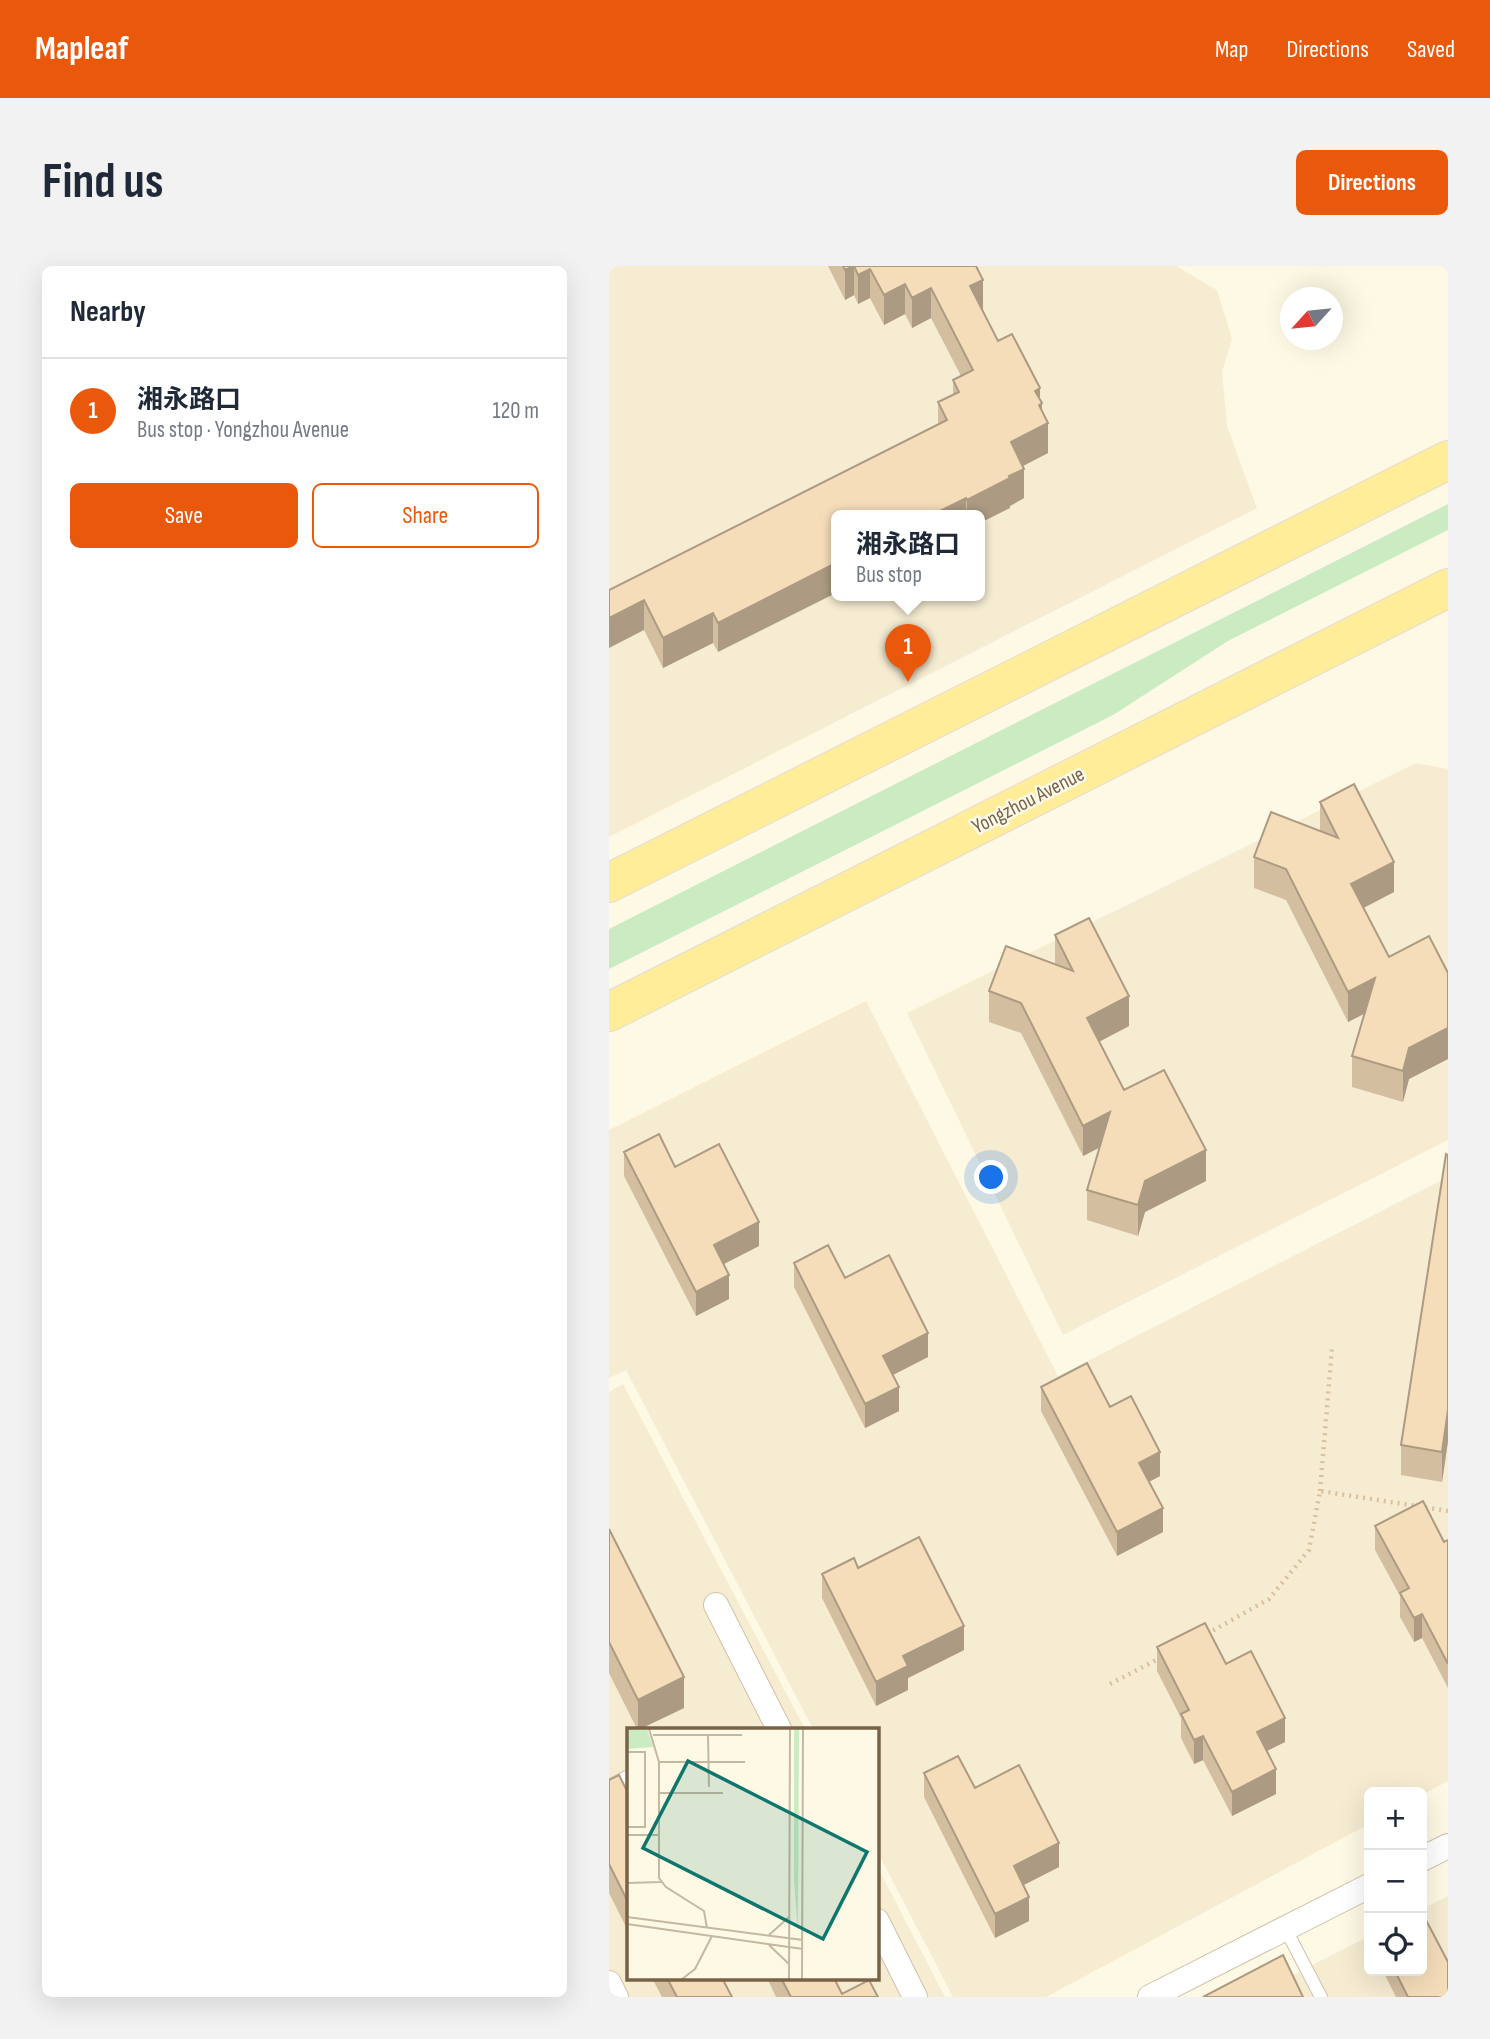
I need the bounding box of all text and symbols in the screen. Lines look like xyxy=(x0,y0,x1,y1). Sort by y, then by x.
text: Mapleaf xyxy=(35,29,128,69)
text: Map xyxy=(1215,35,1248,64)
text: Directions xyxy=(1286,35,1369,64)
text: Saved xyxy=(1407,35,1455,64)
button: Directions xyxy=(1296,150,1448,215)
text: Find us xyxy=(42,153,164,212)
north arrow xyxy=(1280,287,1343,350)
text: Nearby xyxy=(70,294,146,330)
text: 湘永路口 xyxy=(137,385,241,416)
text: 1 xyxy=(88,397,98,425)
text: 120 m xyxy=(493,397,539,425)
text: Bus stop · Yongzhou Avenue xyxy=(137,416,349,444)
button: Save xyxy=(70,483,298,548)
button: Share xyxy=(312,483,539,548)
popup xyxy=(831,510,985,601)
text: 湘永路口 xyxy=(856,530,960,561)
text: Bus stop xyxy=(856,561,922,589)
pin: 1 xyxy=(885,624,931,682)
street label: Yongzhou Avenue xyxy=(968,762,1088,839)
your location xyxy=(974,1160,1008,1194)
inset map xyxy=(627,1728,879,1980)
map controls xyxy=(1364,1787,1427,1976)
button: + xyxy=(1364,1787,1427,1850)
button: − xyxy=(1364,1850,1427,1913)
button: locate xyxy=(1364,1913,1427,1976)

